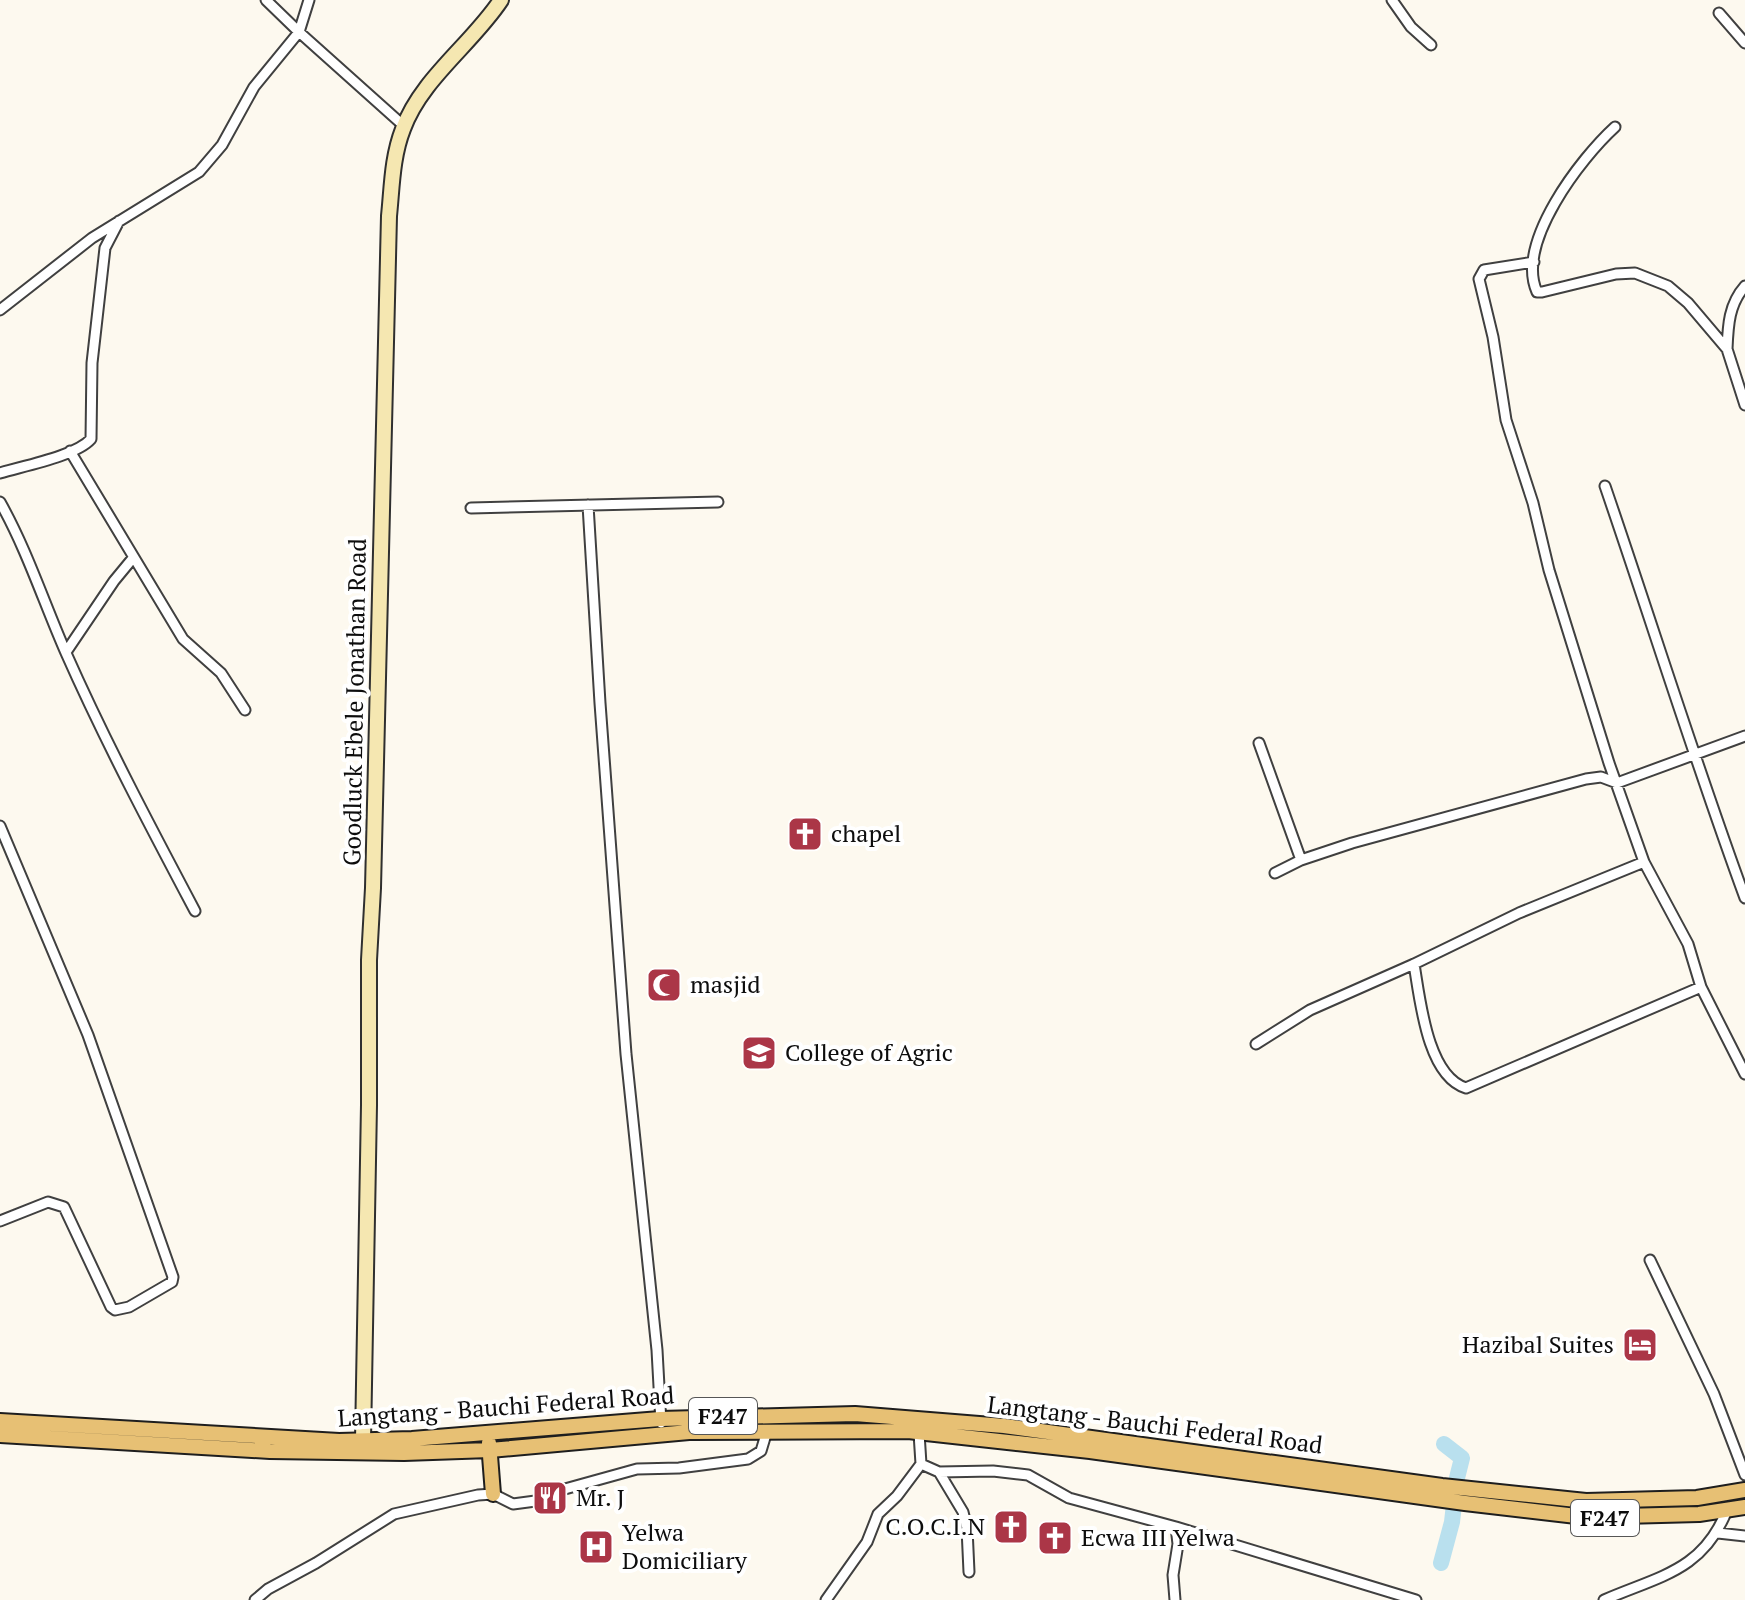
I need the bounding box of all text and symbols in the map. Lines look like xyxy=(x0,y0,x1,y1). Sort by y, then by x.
street label: Goodluck Ebele Jonathan Road xyxy=(335,538,373,866)
church icon: chapel xyxy=(786,815,824,853)
place label: chapel xyxy=(831,817,901,849)
mosque icon: masjid xyxy=(645,966,683,1004)
place label: masjid xyxy=(690,968,761,1000)
school or university icon: College of Agric xyxy=(740,1034,778,1072)
place label: College of Agric xyxy=(785,1036,953,1068)
hotel icon: Hazibal Suites xyxy=(1621,1326,1659,1364)
place label: Hazibal Suites xyxy=(1462,1328,1614,1360)
street label: Langtang - Bauchi Federal Road xyxy=(336,1378,675,1434)
street label: Langtang - Bauchi Federal Road xyxy=(986,1388,1325,1460)
road number: F247 xyxy=(689,1398,757,1434)
restaurant icon: Mr. J xyxy=(531,1479,569,1517)
place label: Mr. J xyxy=(576,1481,625,1513)
road number: F247 xyxy=(1571,1500,1639,1536)
church icon: C.O.C.I.N xyxy=(992,1508,1030,1546)
place label: C.O.C.I.N xyxy=(885,1510,985,1542)
place label: Yelwa Domiciliary xyxy=(622,1516,748,1576)
church icon: Ecwa III Yelwa xyxy=(1036,1519,1074,1557)
place label: Ecwa III Yelwa xyxy=(1081,1521,1235,1553)
hospital icon: Yelwa Domiciliary xyxy=(577,1528,615,1566)

